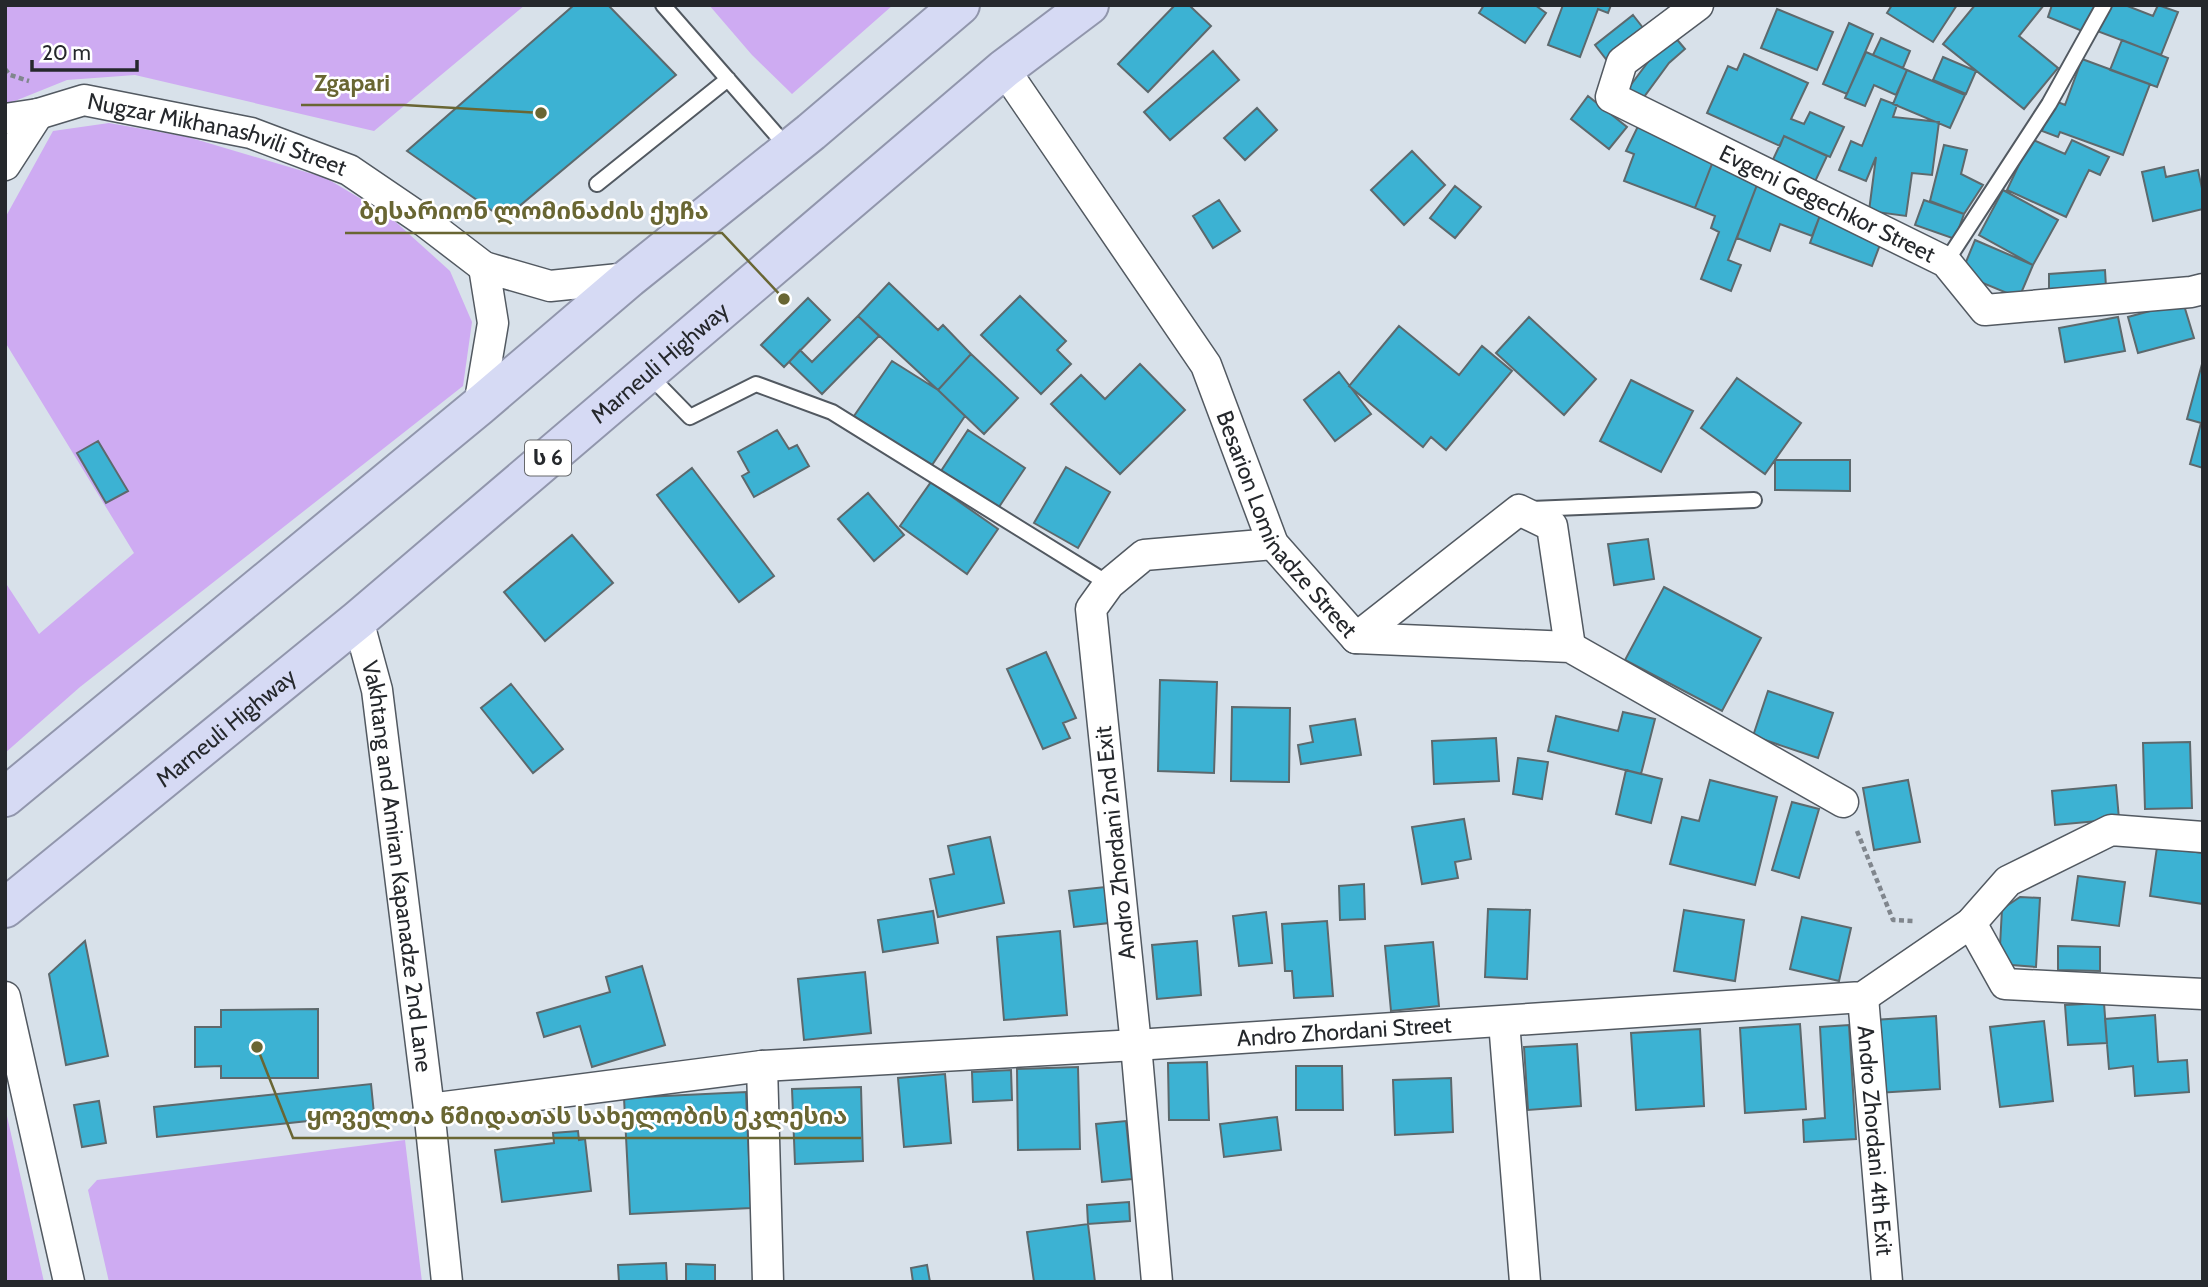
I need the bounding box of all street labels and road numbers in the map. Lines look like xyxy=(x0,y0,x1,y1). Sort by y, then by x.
street label: Nugzar Mikhanashvili Street xyxy=(85,87,351,182)
street label: Evgeni Gegechkor Street xyxy=(1715,139,1940,269)
street label: Marneuli Highway xyxy=(585,296,735,429)
street label: Besarion Lominadze Street xyxy=(1210,407,1363,644)
road number: ს 6 xyxy=(525,440,571,476)
street label: Vakhtang and Amiran Kapanadze 2nd Lane xyxy=(356,658,438,1074)
street label: Marneuli Highway xyxy=(150,662,302,793)
street label: Andro Zhordani 2nd Exit xyxy=(1089,724,1141,961)
street label: Andro Zhordani Street xyxy=(1236,1010,1453,1052)
street label: Andro Zhordani 4th Exit xyxy=(1851,1024,1899,1257)

